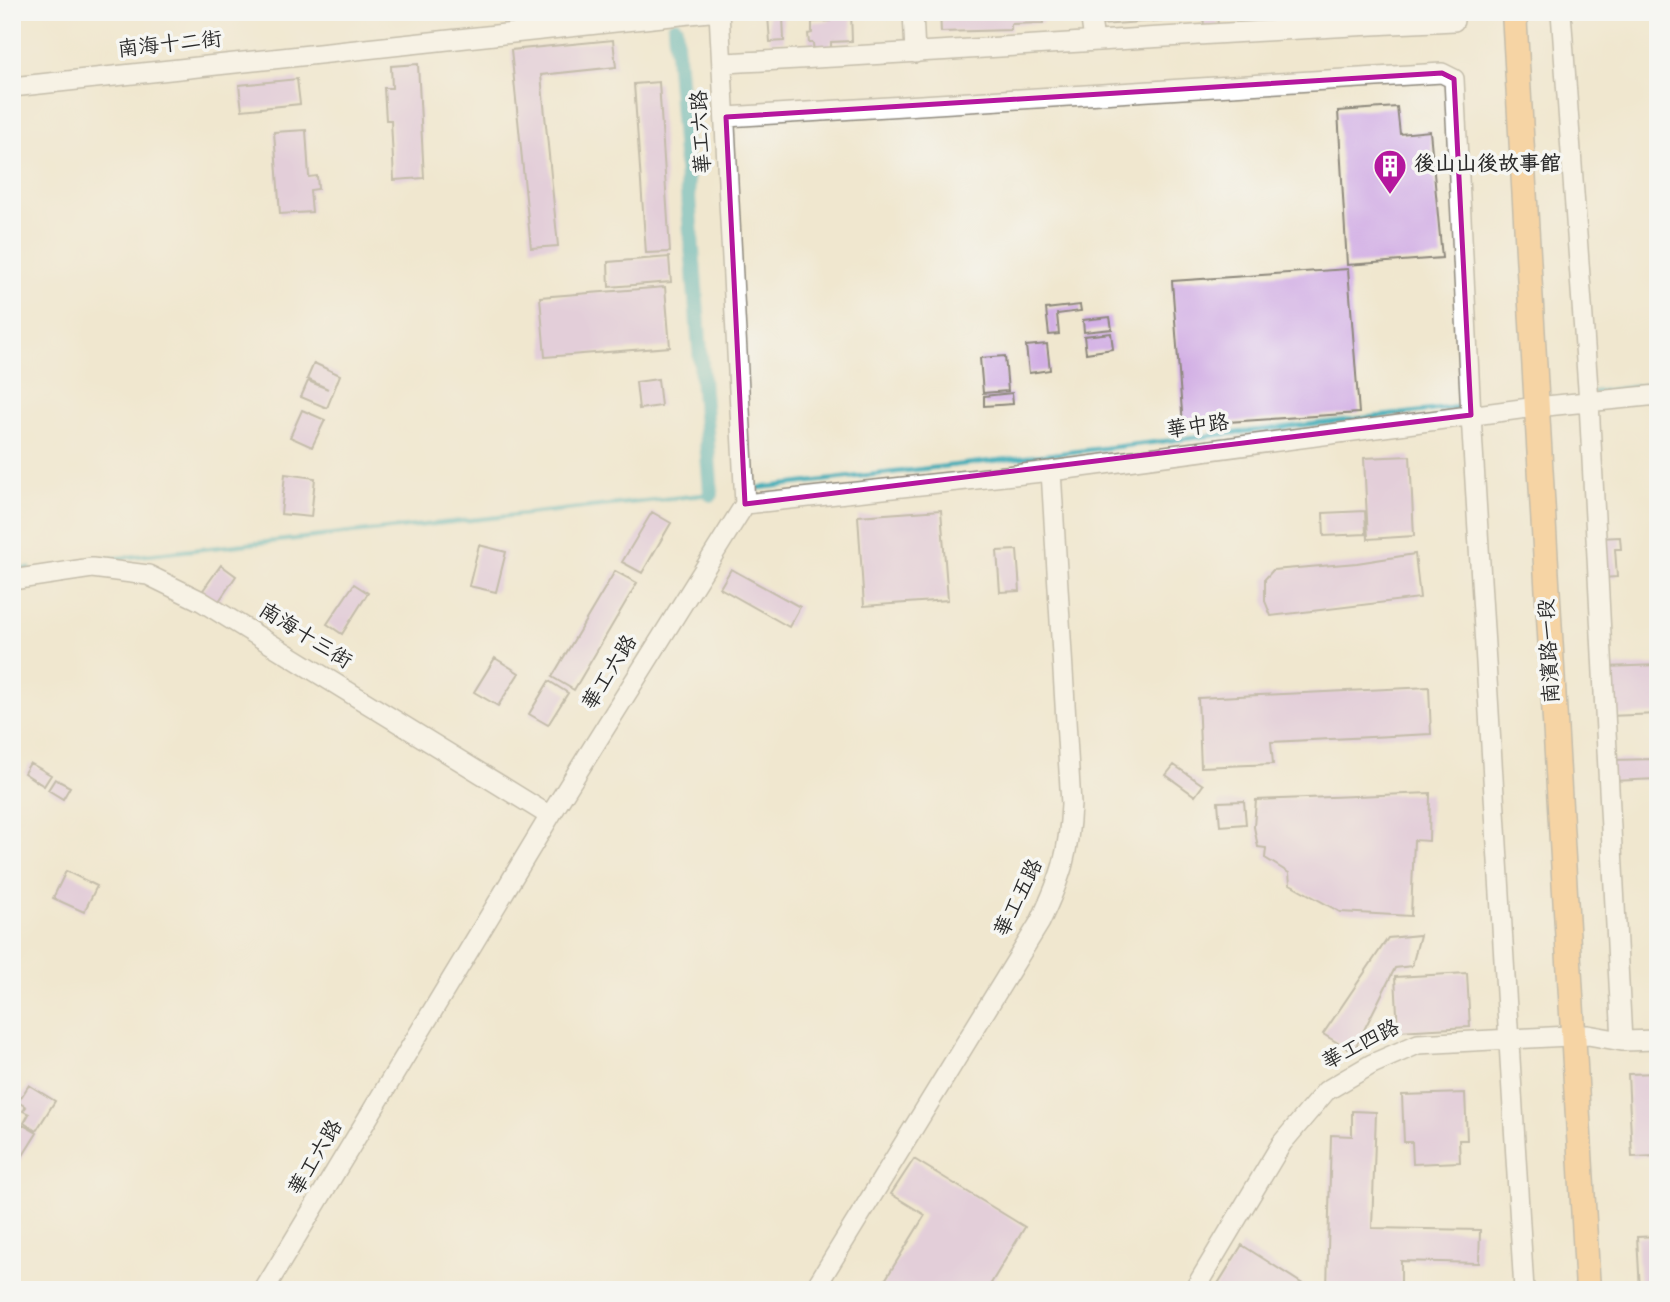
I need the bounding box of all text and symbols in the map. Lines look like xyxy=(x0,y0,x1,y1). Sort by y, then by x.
street label: 南海十二街 xyxy=(116,27,224,65)
street label: 華工六路 xyxy=(687,89,719,175)
building icon: 後山山後故事館 xyxy=(1371,147,1409,196)
place label: 後山山後故事館 xyxy=(1414,152,1561,179)
street label: 華中路 xyxy=(1165,410,1231,446)
street label: 南海十三街 xyxy=(253,598,356,676)
street label: 南濱路一段 xyxy=(1535,598,1567,704)
street label: 華工六路 xyxy=(577,631,645,716)
street label: 華工五路 xyxy=(990,855,1051,942)
street label: 華工四路 xyxy=(1318,1015,1405,1077)
street label: 華工六路 xyxy=(284,1116,350,1201)

